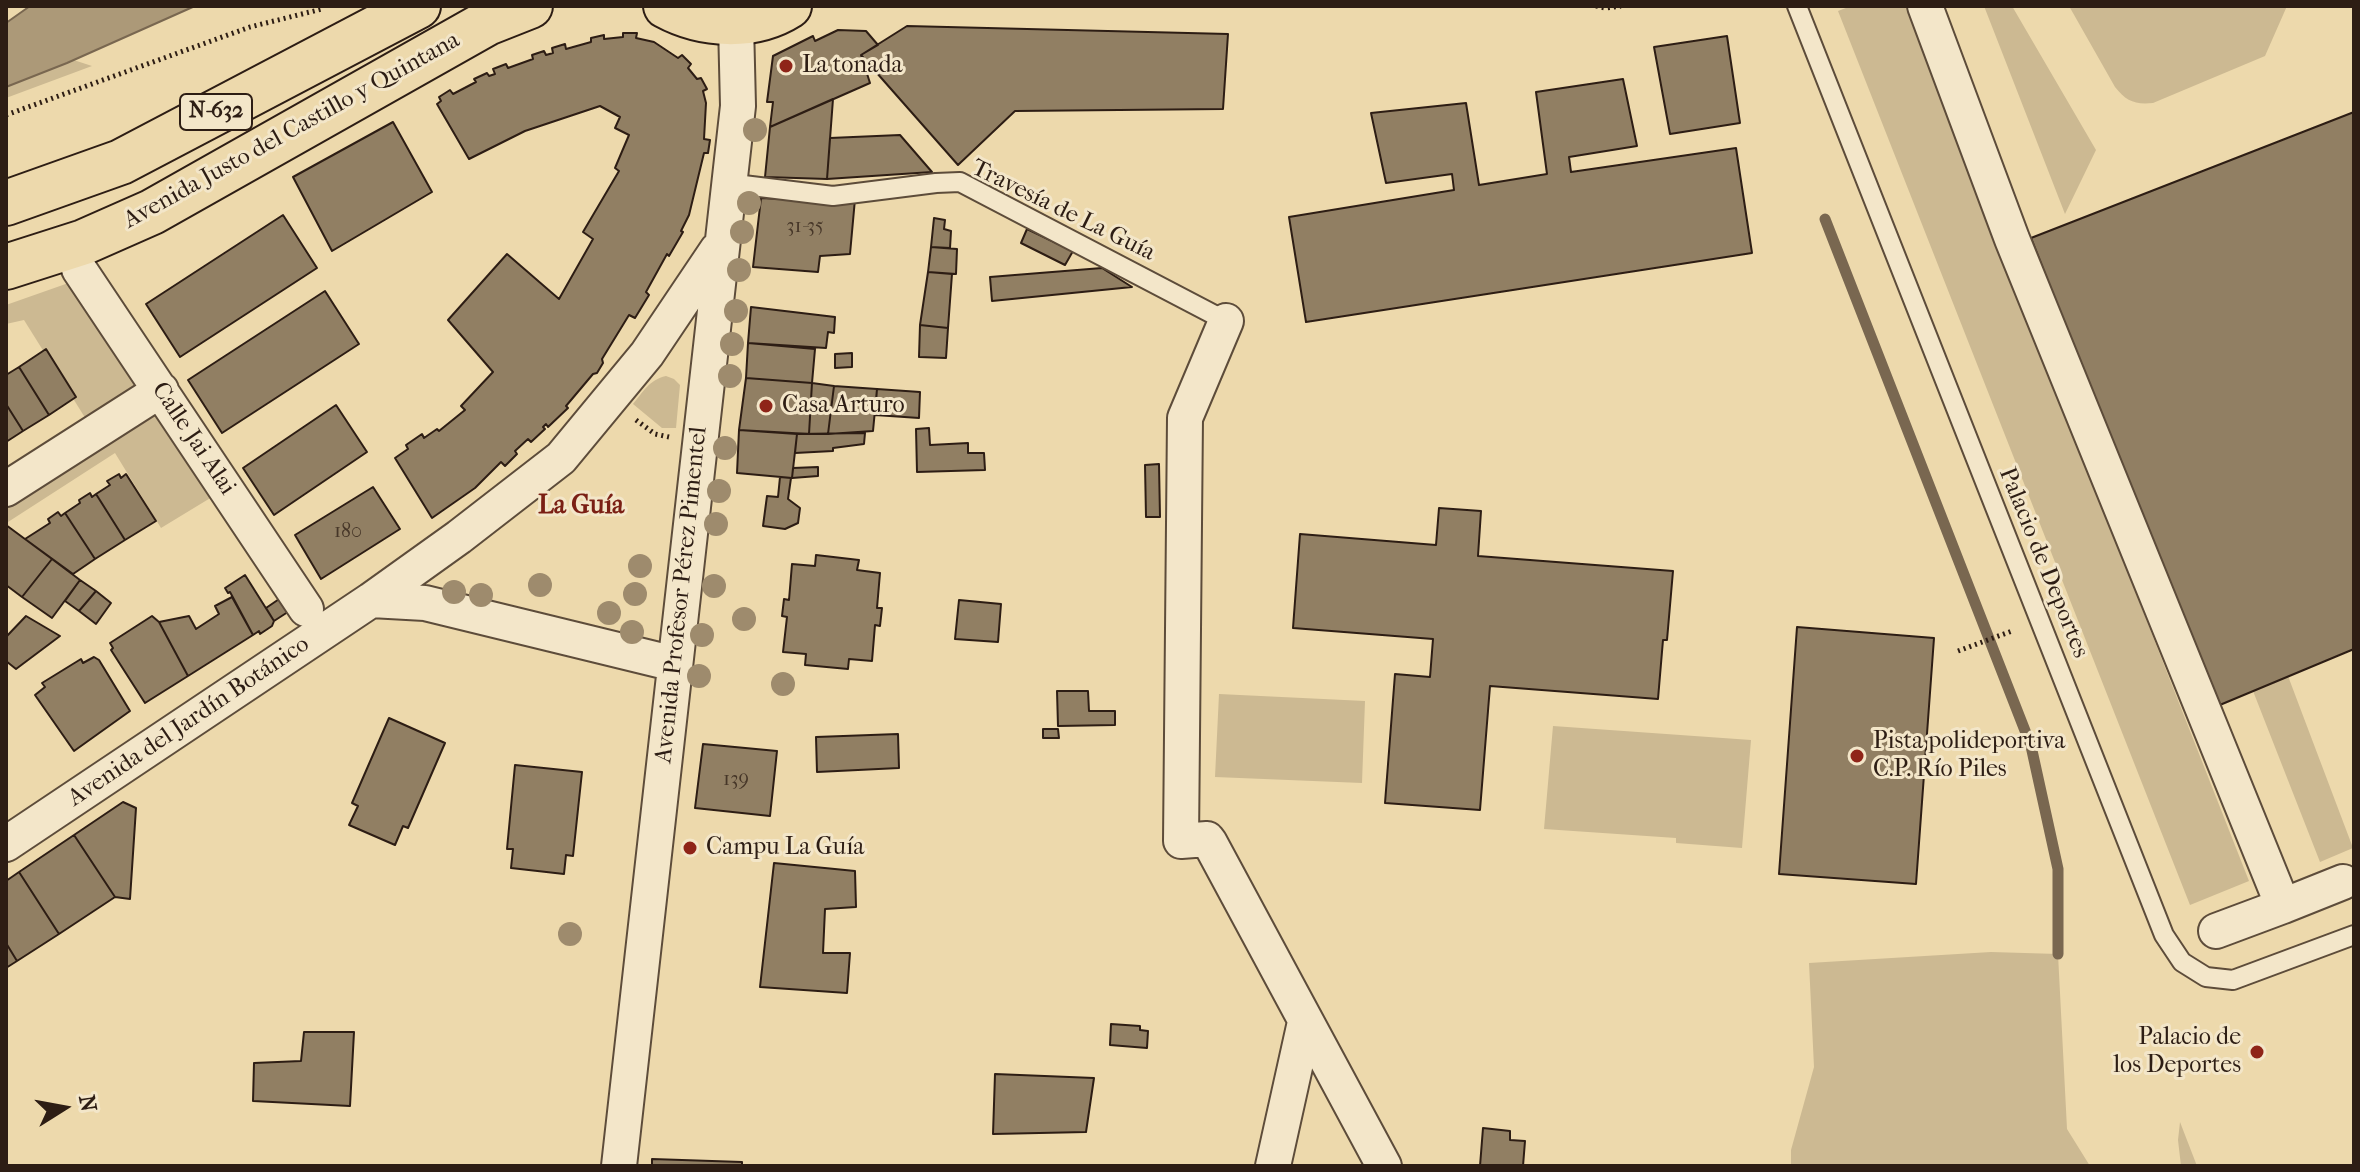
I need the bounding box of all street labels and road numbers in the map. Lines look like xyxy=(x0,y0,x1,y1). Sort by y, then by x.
street label: Avenida Justo del Castillo y Quintana xyxy=(119,26,465,236)
road number: N-632 xyxy=(180,94,252,130)
street label: Travesía de La Guía xyxy=(967,154,1159,268)
street label: Calle Jai Alai xyxy=(145,377,241,501)
street label: Avenida Profesor Pérez Pimentel xyxy=(650,425,714,765)
street label: Palacio de Deportes xyxy=(1992,464,2094,662)
street label: Avenida del Jardín Botánico xyxy=(63,630,315,814)

